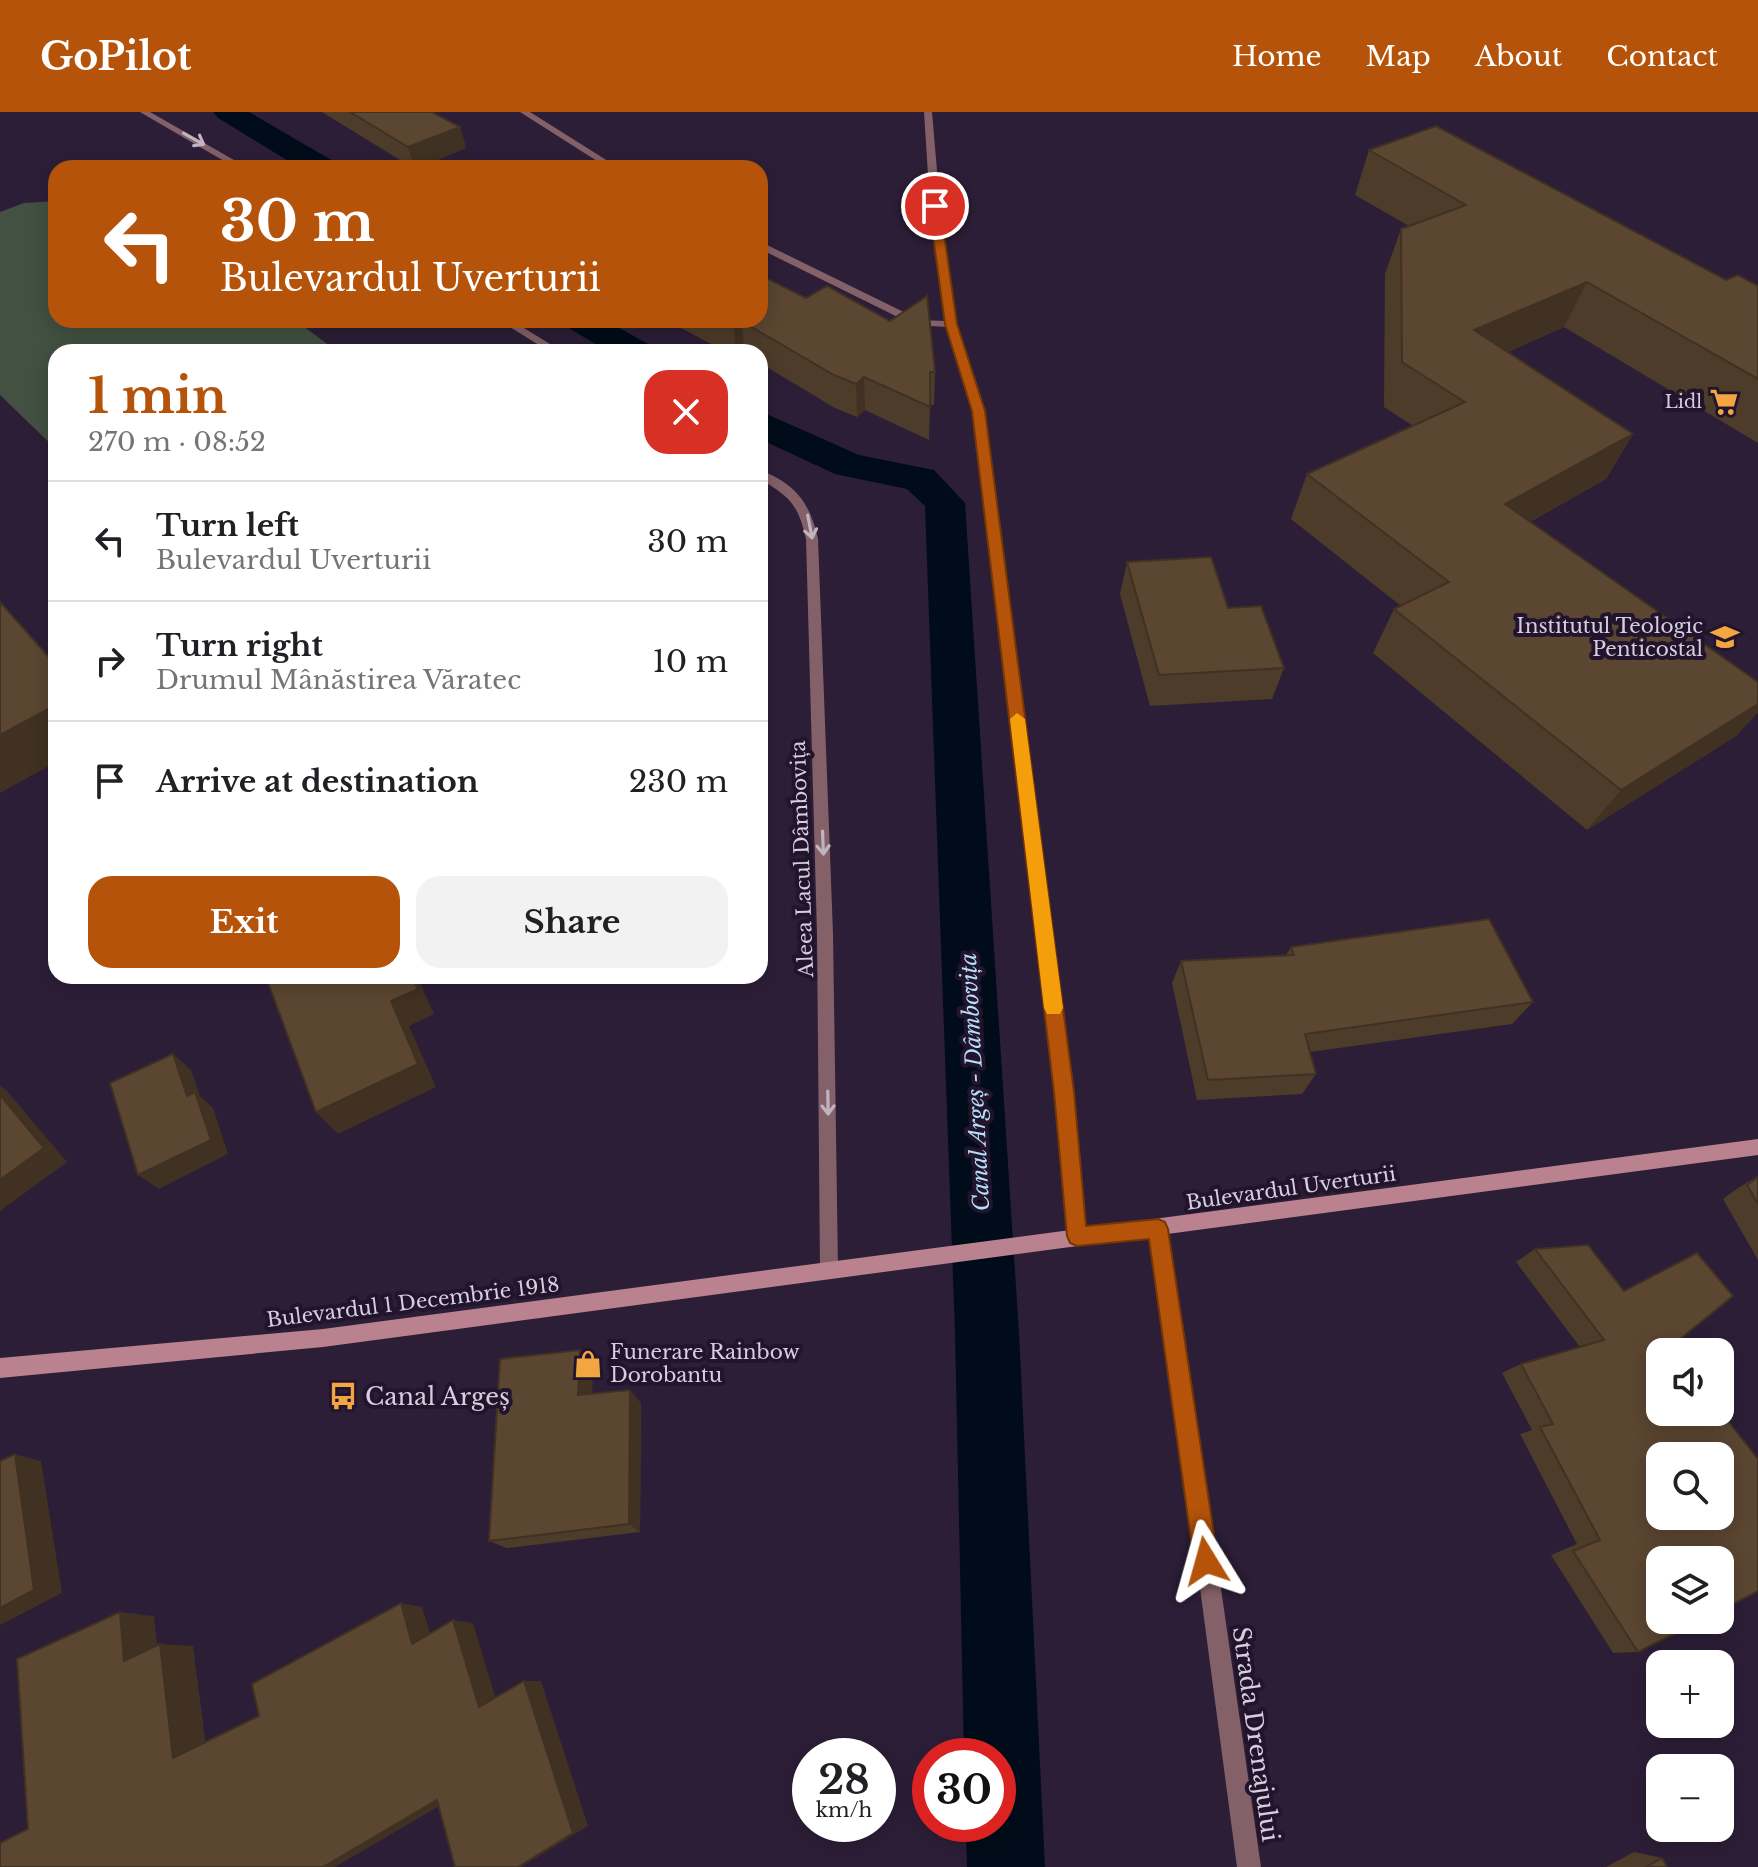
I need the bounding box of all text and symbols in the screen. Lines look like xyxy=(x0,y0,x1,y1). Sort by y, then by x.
text: GoPilot xyxy=(40,33,192,80)
text: Home xyxy=(1232,39,1322,74)
text: Map xyxy=(1366,39,1431,74)
text: About xyxy=(1475,39,1562,74)
text: Contact xyxy=(1606,39,1718,74)
one-way arrow xyxy=(182,132,205,148)
pin xyxy=(901,172,969,240)
icon: arrive xyxy=(913,184,957,228)
text: 30 m xyxy=(220,187,375,256)
icon: left xyxy=(88,192,192,296)
text: Bulevardul Uverturii xyxy=(220,256,601,301)
text: 1 min xyxy=(88,366,227,426)
button: close xyxy=(644,370,728,454)
supermarket icon: Lidl xyxy=(1709,387,1739,417)
place label: Lidl xyxy=(1665,391,1702,413)
text: 270 m · 08:52 xyxy=(88,426,266,458)
text: Turn left xyxy=(156,507,299,544)
one-way arrow xyxy=(803,514,818,540)
icon: left xyxy=(88,519,132,563)
text: 30 m xyxy=(647,523,728,560)
text: Bulevardul Uverturii xyxy=(156,544,431,576)
place label: Institutul Teologic Penticostal xyxy=(1516,614,1703,661)
school or university icon: Institutul Teologic Penticostal xyxy=(1710,622,1740,652)
text: Turn right xyxy=(156,627,323,664)
icon: right xyxy=(88,639,132,683)
text: 10 m xyxy=(652,643,728,680)
text: Drumul Mânăstirea Văratec xyxy=(156,664,521,696)
street label: Aleea Lacul Dâmbovița xyxy=(786,739,819,979)
icon: arrive xyxy=(88,759,132,803)
text: Arrive at destination xyxy=(156,763,479,800)
text: 230 m xyxy=(629,763,728,800)
one-way arrow xyxy=(815,829,830,856)
button: Exit xyxy=(88,876,400,968)
button: Share xyxy=(416,876,728,968)
water label: Canal Argeș - Dâmbovița xyxy=(955,952,995,1212)
one-way arrow xyxy=(820,1089,835,1116)
street label: Bulevardul Uverturii xyxy=(1185,1161,1398,1215)
street label: Bulevardul 1 Decembrie 1918 xyxy=(265,1272,561,1332)
map controls xyxy=(1646,1338,1734,1842)
button: sound xyxy=(1646,1338,1734,1426)
place label: Funerare Rainbow Dorobantu xyxy=(610,1340,799,1387)
shop icon: Funerare Rainbow Dorobantu xyxy=(573,1349,603,1379)
bus stop icon: Canal Argeș xyxy=(328,1381,358,1411)
place label: Canal Argeș xyxy=(365,1382,510,1411)
button: search xyxy=(1646,1442,1734,1530)
position arrow xyxy=(1164,1519,1248,1603)
button: layers xyxy=(1646,1546,1734,1634)
street label: Strada Drenajului xyxy=(1227,1625,1285,1843)
button: + xyxy=(1646,1650,1734,1738)
speed limit sign: 30 xyxy=(912,1738,1016,1842)
button: − xyxy=(1646,1754,1734,1842)
text: 28 xyxy=(818,1755,870,1805)
text: km/h xyxy=(816,1798,872,1822)

